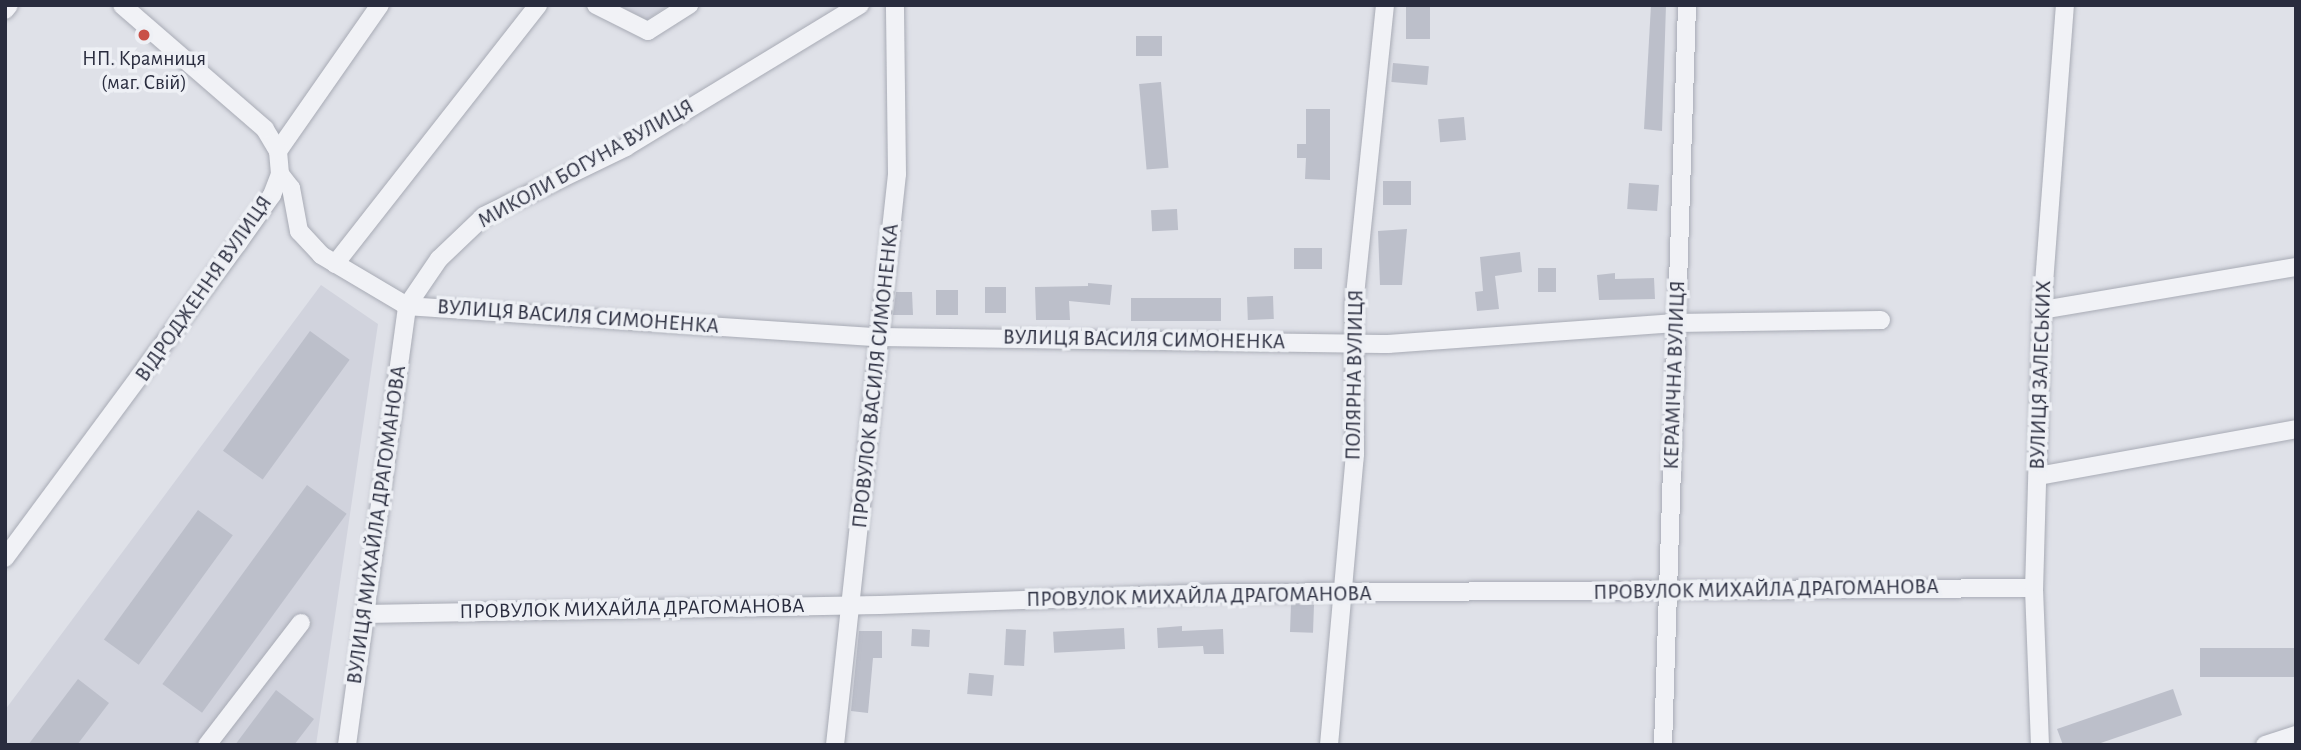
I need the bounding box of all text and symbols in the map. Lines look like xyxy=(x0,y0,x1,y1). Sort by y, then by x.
marker: НП. Крамниця (маг. Свій) xyxy=(136,27,152,43)
place label: НП. Крамниця (маг. Свій) xyxy=(82,46,206,96)
street label: МИКОЛИ БОГУНА ВУЛИЦЯ xyxy=(474,94,698,234)
street label: ВІДРОДЖЕННЯ ВУЛИЦЯ xyxy=(130,191,278,387)
street label: ПРОВУЛОК ВАСИЛЯ СИМОНЕНКА xyxy=(847,222,905,530)
street label: КЕРАМІЧНА ВУЛИЦЯ xyxy=(1659,280,1691,470)
street label: ВУЛИЦЯ ЗАЛЕСЬКИХ xyxy=(2025,280,2057,470)
street label: ПОЛЯРНА ВУЛИЦЯ xyxy=(1341,289,1369,461)
street label: ВУЛИЦЯ ВАСИЛЯ СИМОНЕНКА xyxy=(436,295,720,339)
street label: ВУЛИЦЯ ВАСИЛЯ СИМОНЕНКА xyxy=(1003,325,1285,355)
street label: ВУЛИЦЯ МИХАЙЛА ДРАГОМАНОВА xyxy=(342,364,412,686)
street label: ПРОВУЛОК МИХАЙЛА ДРАГОМАНОВА xyxy=(1593,574,1939,606)
street label: ПРОВУЛОК МИХАЙЛА ДРАГОМАНОВА xyxy=(1026,581,1372,613)
street label: ПРОВУЛОК МИХАЙЛА ДРАГОМАНОВА xyxy=(459,593,805,625)

